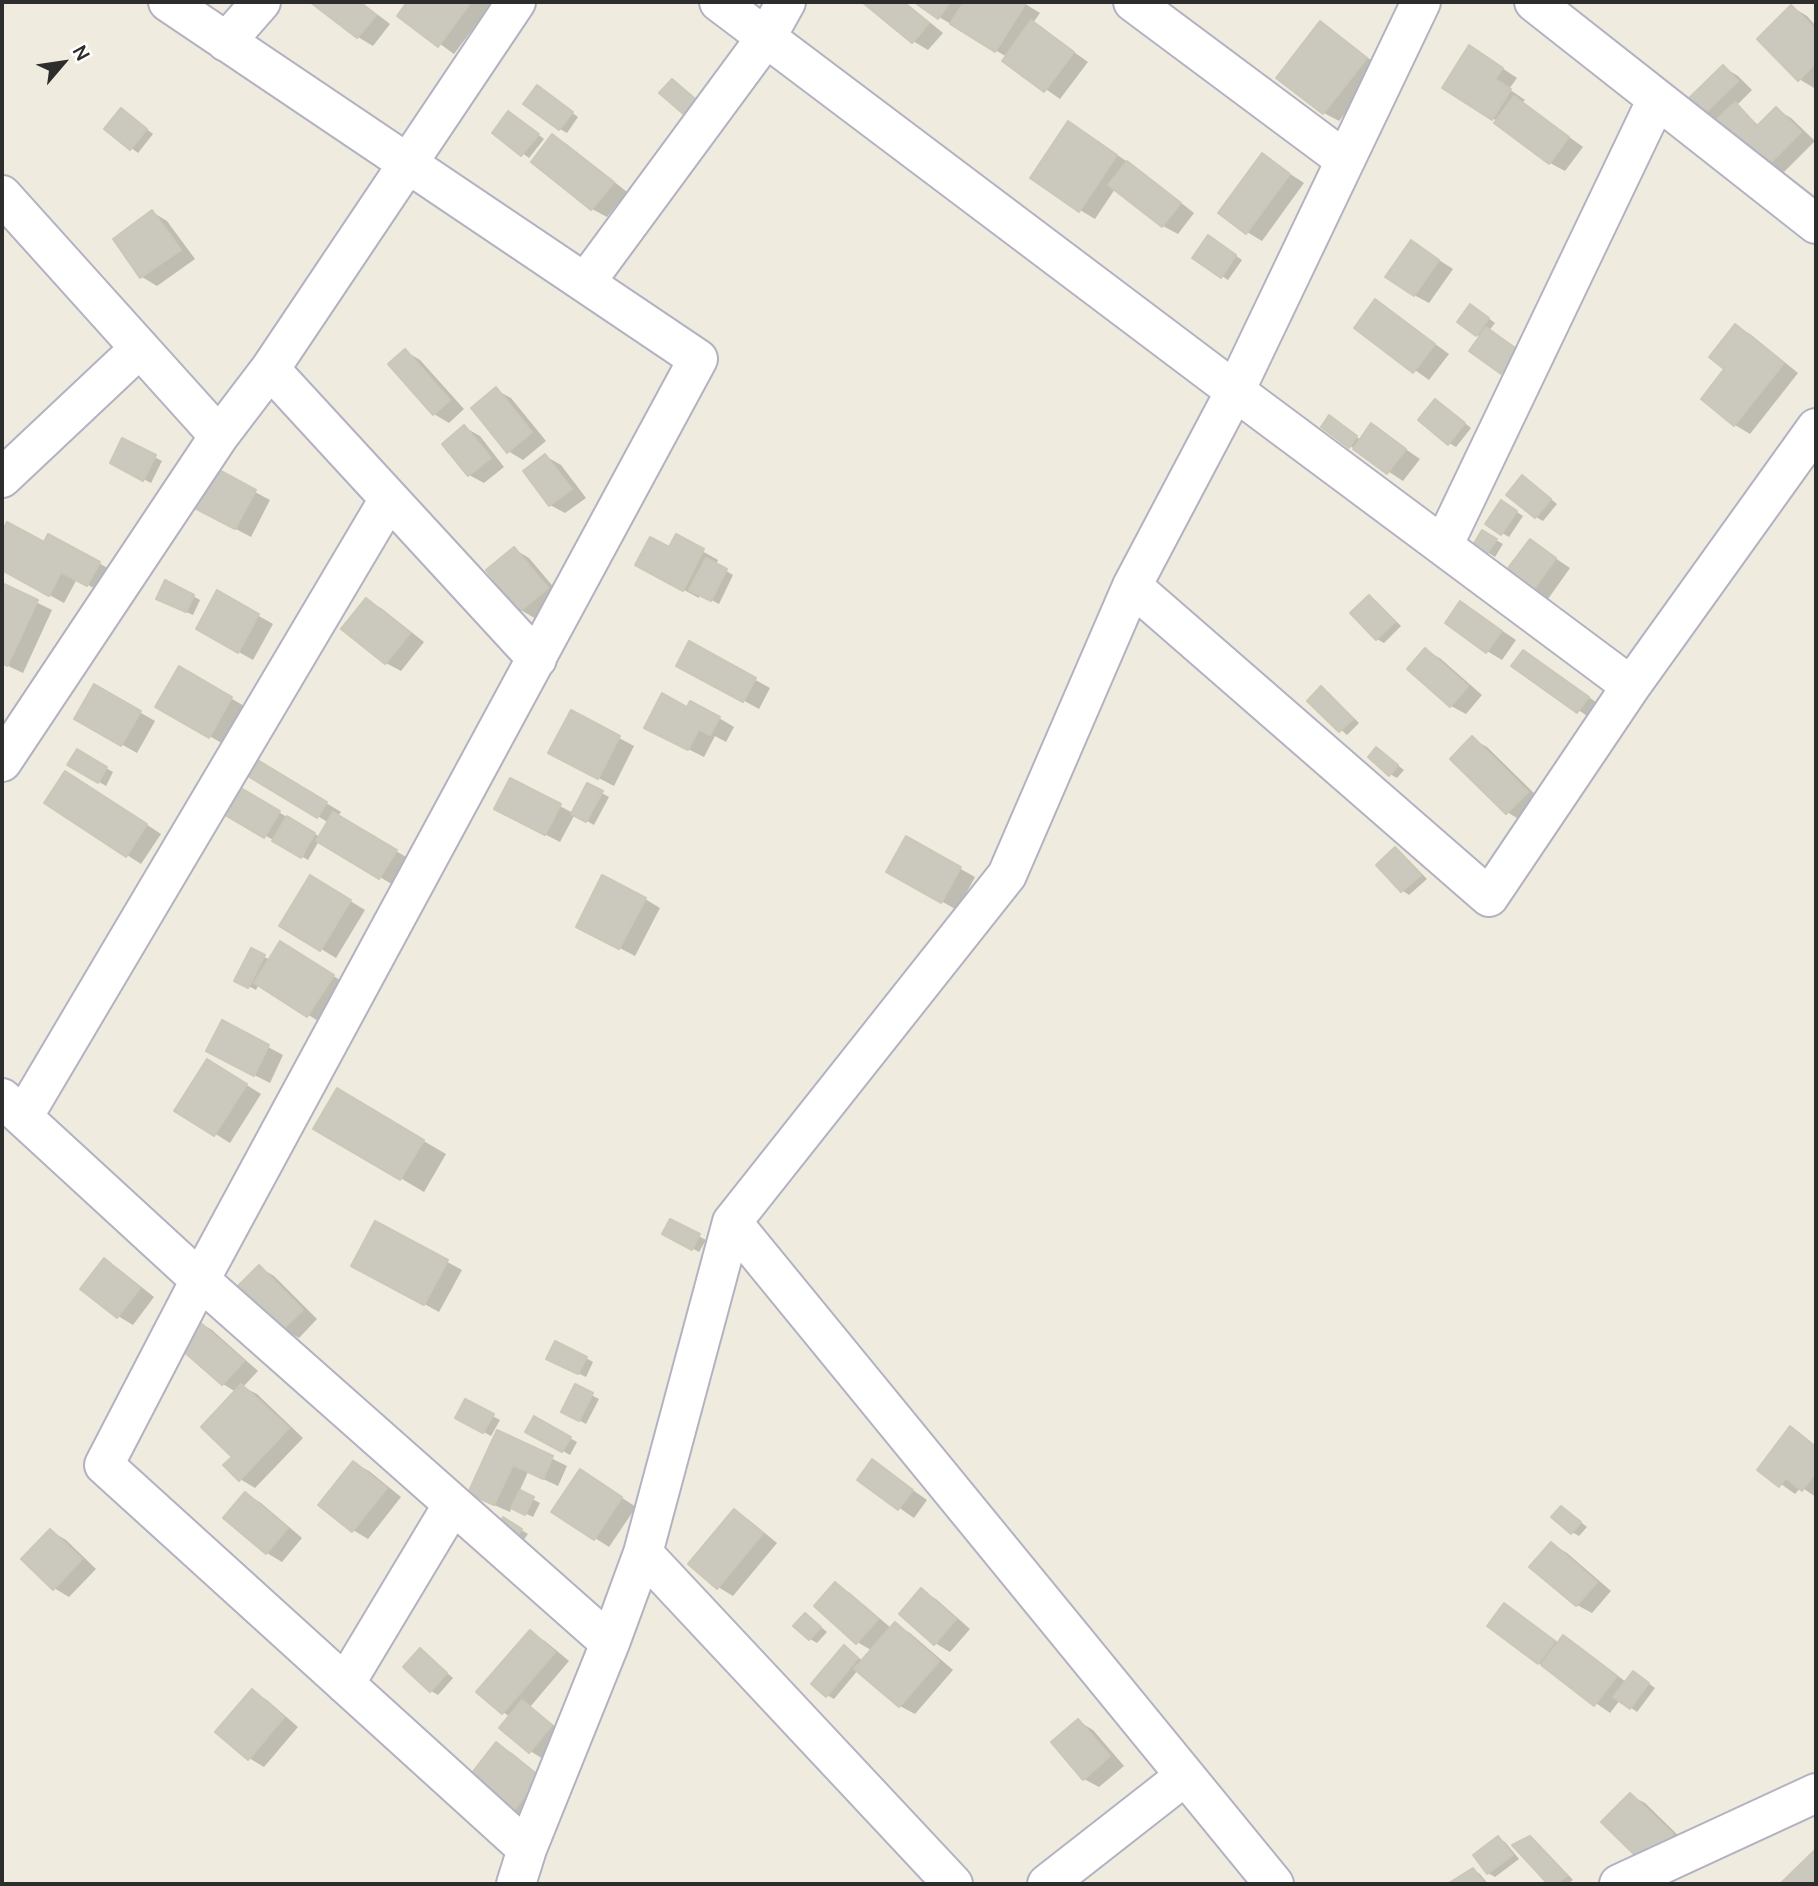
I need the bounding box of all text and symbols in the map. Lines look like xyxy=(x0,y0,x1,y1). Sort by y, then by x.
north arrow xyxy=(28,28,98,98)
text: N xyxy=(67,41,96,65)

